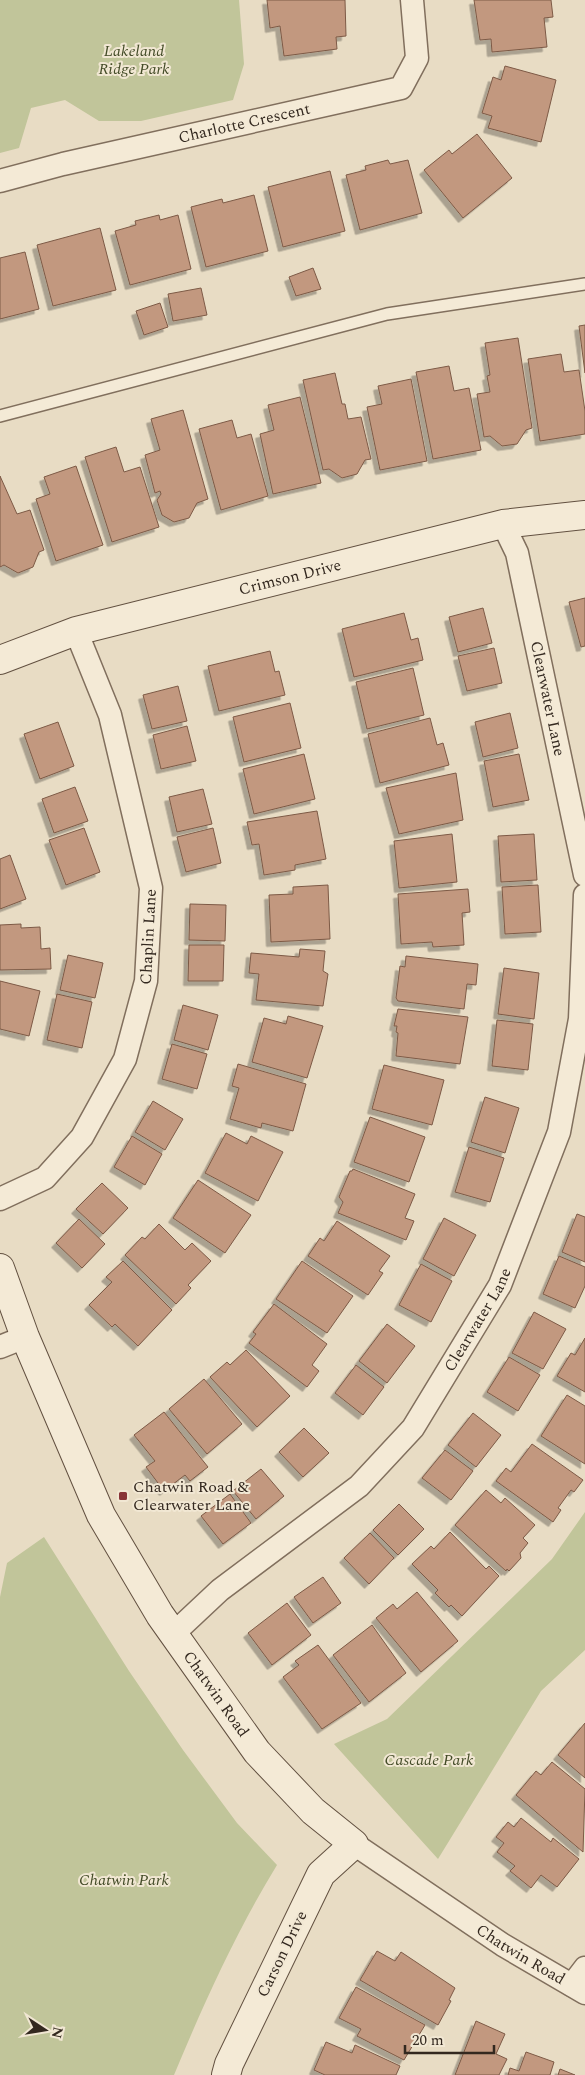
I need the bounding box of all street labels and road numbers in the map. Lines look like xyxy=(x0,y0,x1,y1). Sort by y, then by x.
street label: Charlotte Crescent xyxy=(176,97,313,150)
street label: Crimson Drive xyxy=(236,553,344,602)
street label: Clearwater Lane xyxy=(524,639,572,758)
street label: Chaplin Lane xyxy=(134,888,163,985)
street label: Clearwater Lane xyxy=(438,1264,517,1376)
street label: Chatwin Road xyxy=(177,1646,255,1742)
street label: Carson Drive xyxy=(251,1907,313,2001)
street label: Chatwin Road xyxy=(471,1918,570,1991)

